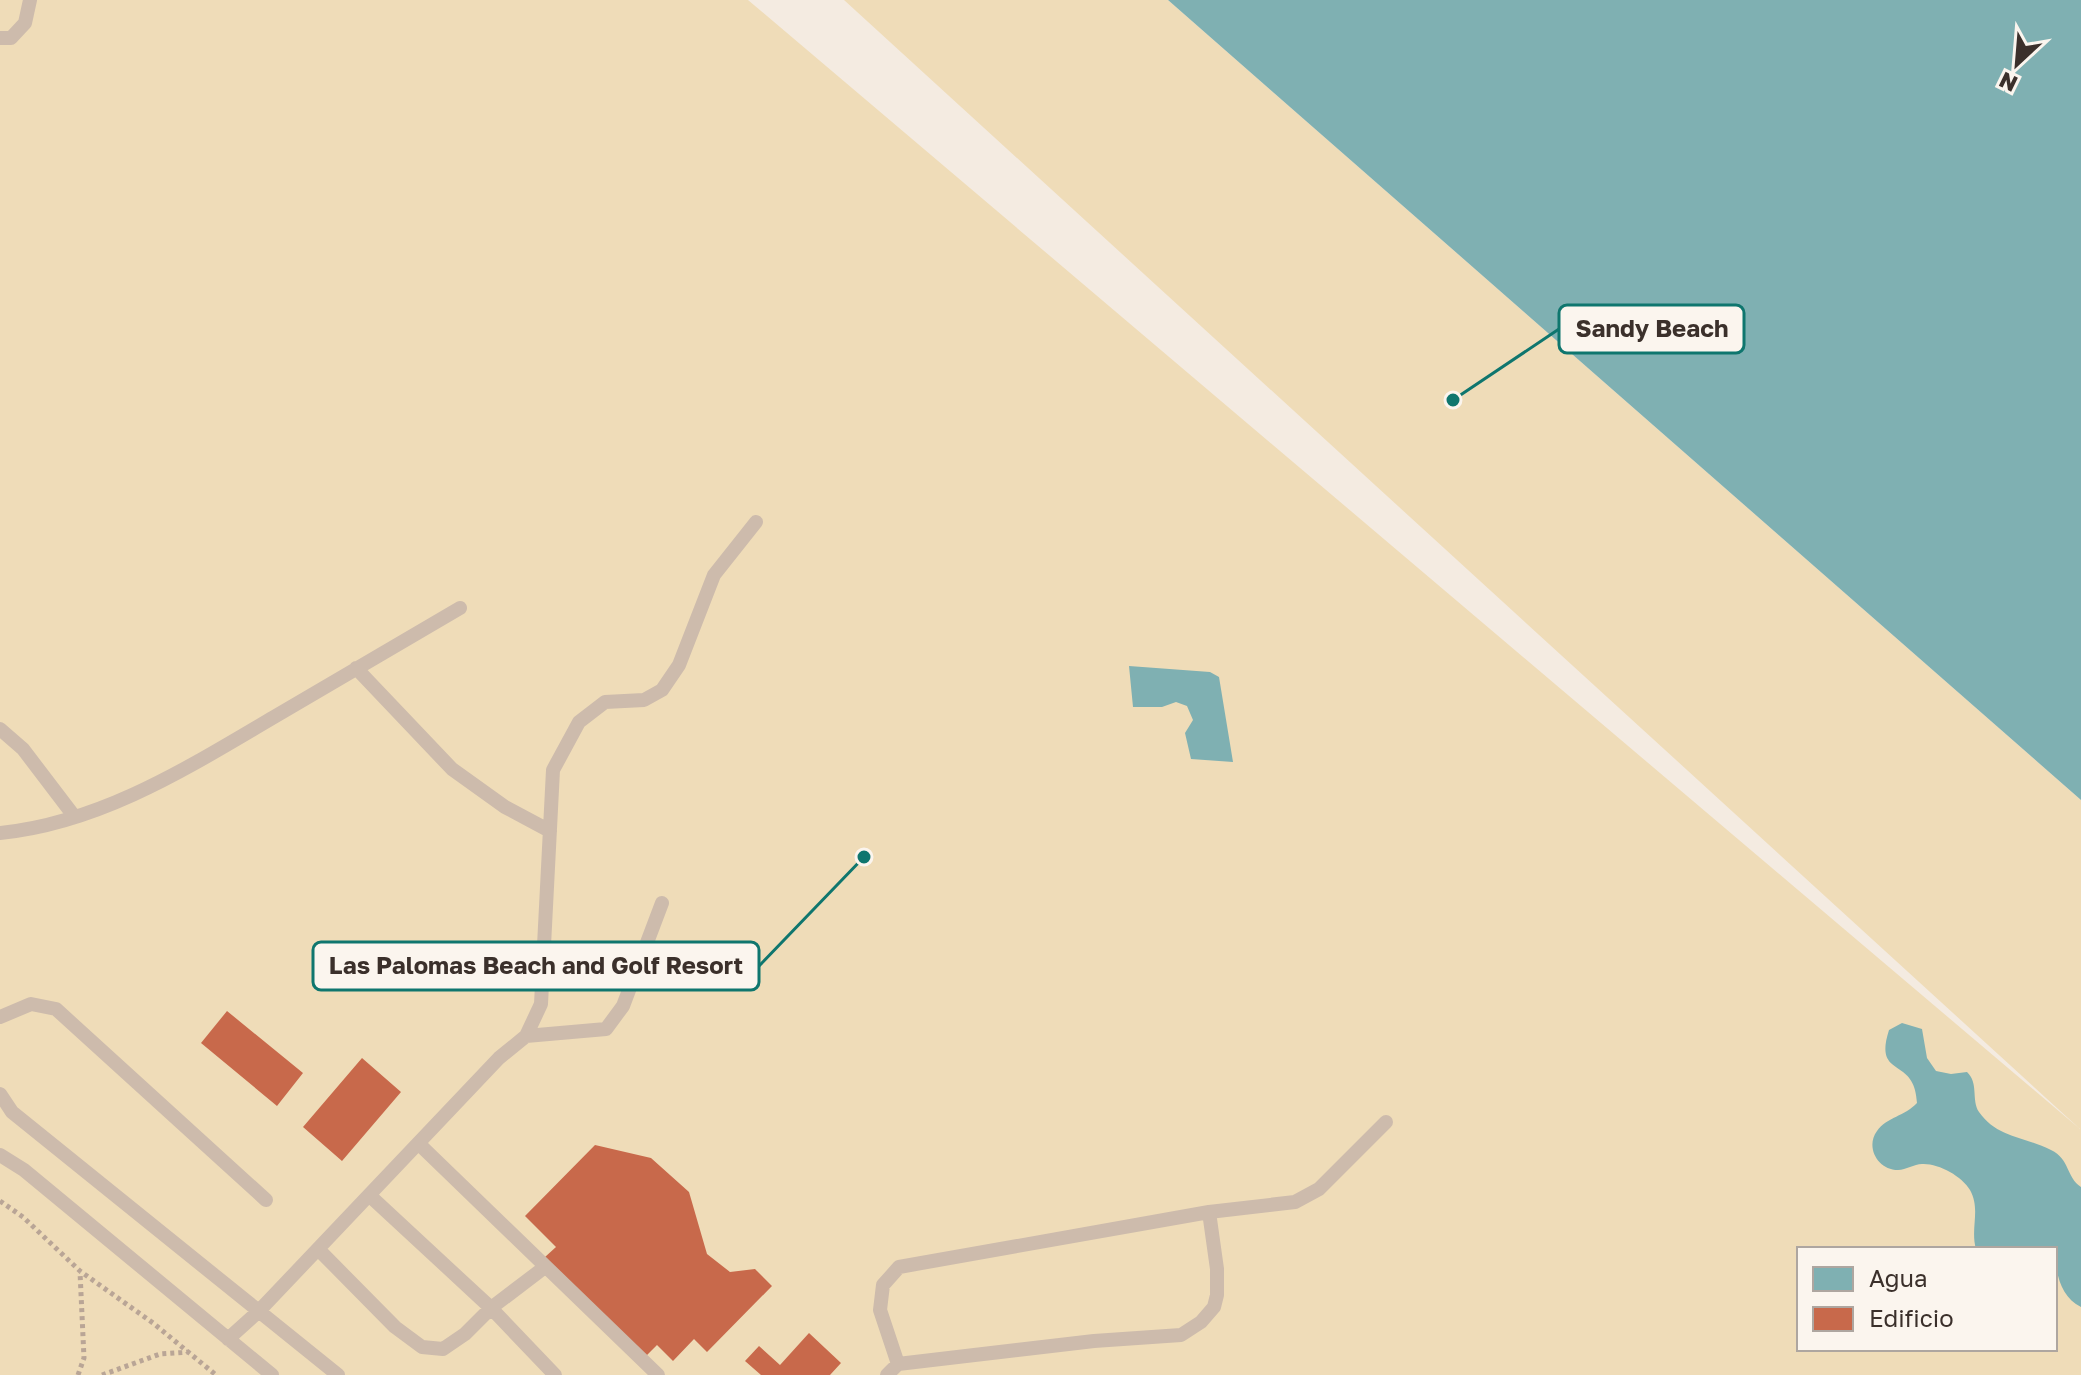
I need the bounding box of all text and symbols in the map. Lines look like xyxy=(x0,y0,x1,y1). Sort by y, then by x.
north arrow xyxy=(1977,24,2057,104)
text: N xyxy=(1995,67,2021,98)
callout: Sandy Beach xyxy=(1559,305,1744,353)
text: Sandy Beach xyxy=(1576,313,1729,342)
callout: Las Palomas Beach and Golf Resort xyxy=(313,942,759,990)
text: Las Palomas Beach and Golf Resort xyxy=(329,950,743,979)
legend xyxy=(1797,1247,2057,1351)
text: Agua xyxy=(1869,1263,1928,1292)
text: Edificio xyxy=(1869,1303,1954,1332)

